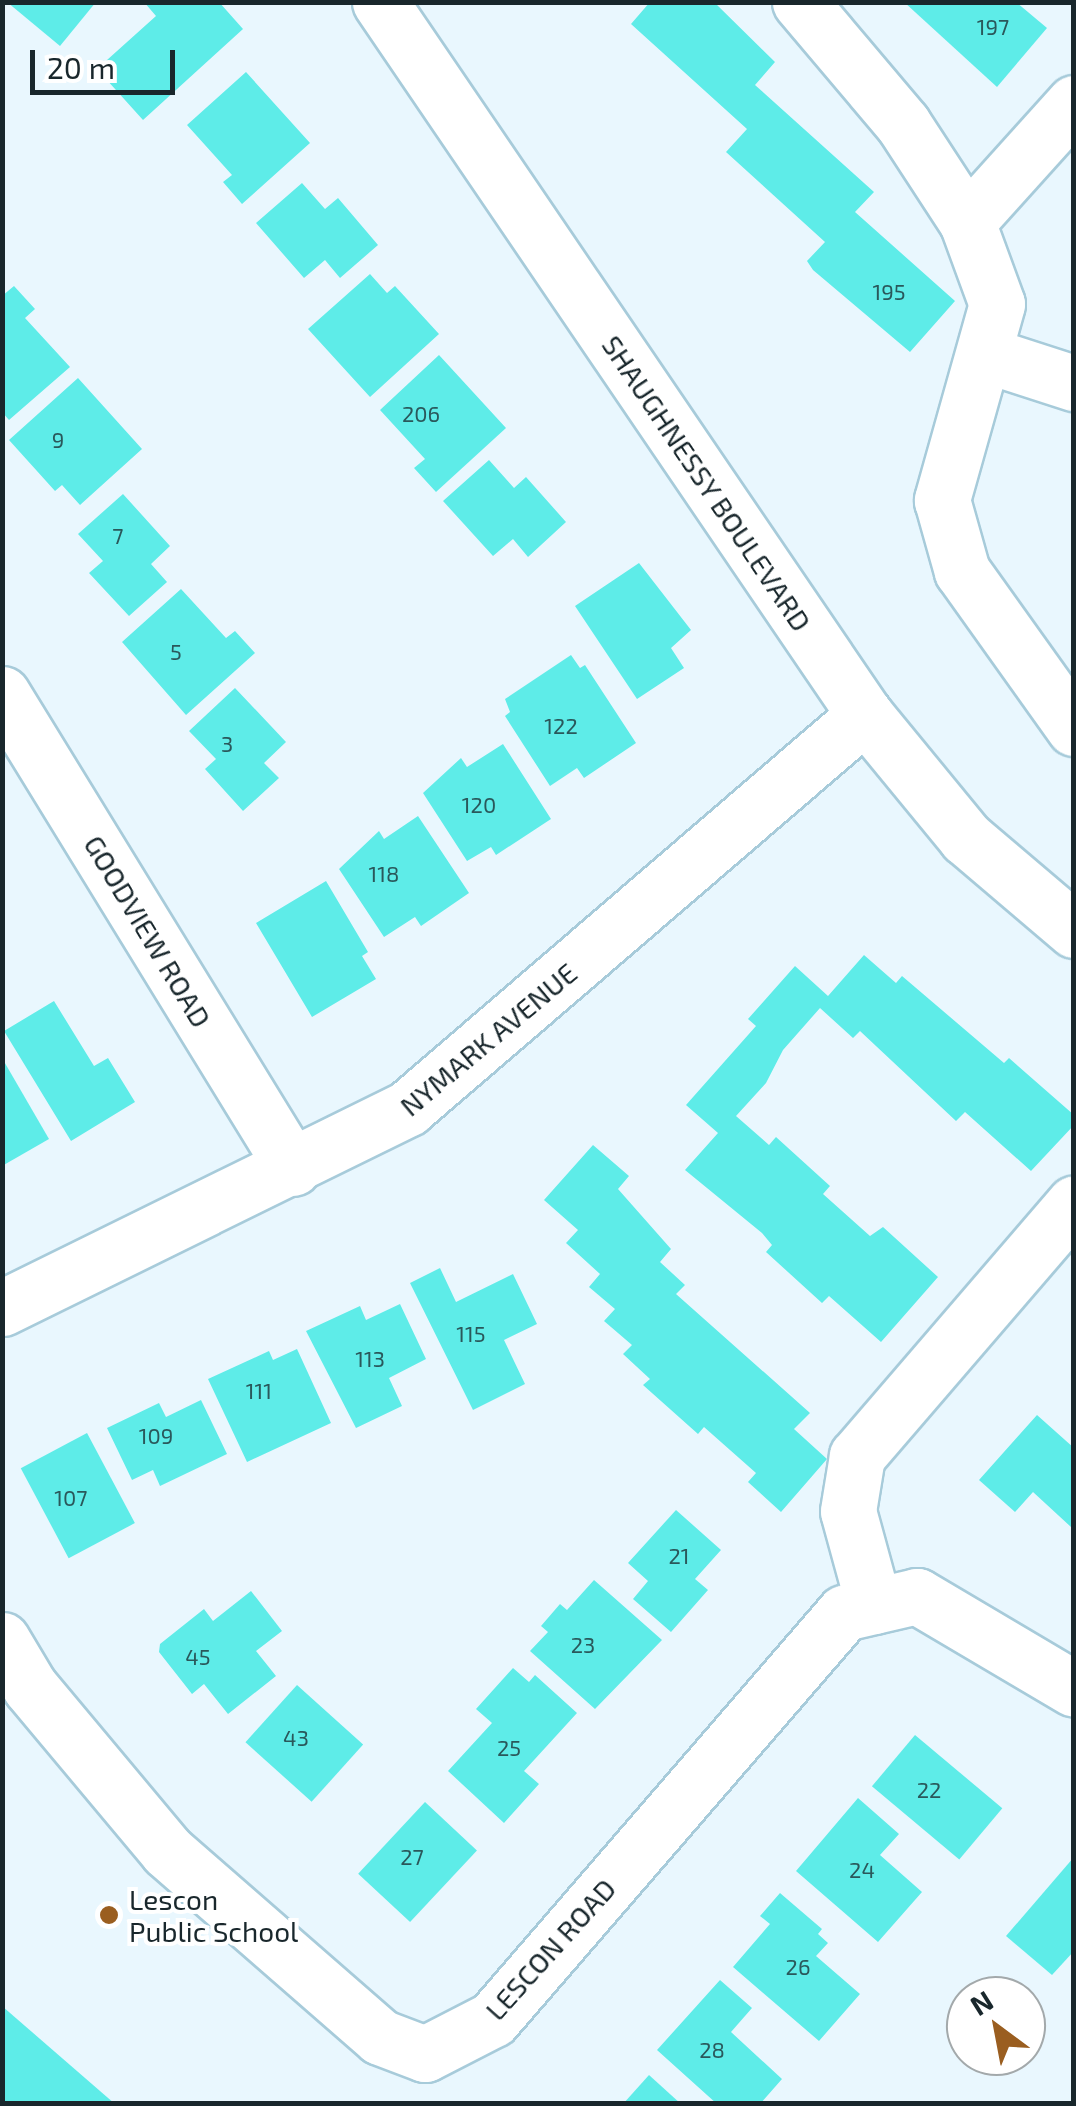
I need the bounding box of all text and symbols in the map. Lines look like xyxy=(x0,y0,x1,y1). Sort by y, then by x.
house number: 197 xyxy=(977,14,1009,40)
scale bar xyxy=(35,30,180,92)
text: 20 m xyxy=(47,49,115,85)
house number: 195 xyxy=(872,279,906,305)
street label: SHAUGHNESSY BOULEVARD xyxy=(595,329,819,637)
house number: 206 xyxy=(402,401,440,427)
house number: 9 xyxy=(52,427,64,453)
house number: 7 xyxy=(112,523,124,549)
house number: 5 xyxy=(170,639,182,665)
house number: 122 xyxy=(544,713,578,739)
house number: 3 xyxy=(221,731,233,757)
house number: 120 xyxy=(462,792,496,818)
street label: GOODVIEW ROAD xyxy=(77,829,219,1033)
house number: 118 xyxy=(369,861,399,887)
street label: NYMARK AVENUE xyxy=(393,955,583,1123)
house number: 115 xyxy=(456,1321,486,1347)
house number: 113 xyxy=(355,1346,385,1372)
house number: 111 xyxy=(246,1378,272,1404)
house number: 109 xyxy=(139,1423,173,1449)
house number: 107 xyxy=(54,1485,88,1511)
house number: 21 xyxy=(668,1543,690,1569)
house number: 23 xyxy=(571,1632,595,1658)
house number: 45 xyxy=(185,1644,211,1670)
house number: 43 xyxy=(283,1725,309,1751)
house number: 25 xyxy=(497,1735,521,1761)
house number: 22 xyxy=(917,1777,941,1803)
house number: 27 xyxy=(400,1844,424,1870)
house number: 24 xyxy=(849,1857,875,1883)
street label: LESCON ROAD xyxy=(478,1872,622,2026)
place label: Lescon Public School xyxy=(129,1882,298,1948)
marker: Lescon Public School xyxy=(98,1904,120,1926)
house number: 26 xyxy=(786,1954,810,1980)
north arrow xyxy=(946,1976,1046,2076)
text: N xyxy=(964,1982,999,2022)
house number: 28 xyxy=(699,2037,725,2063)

